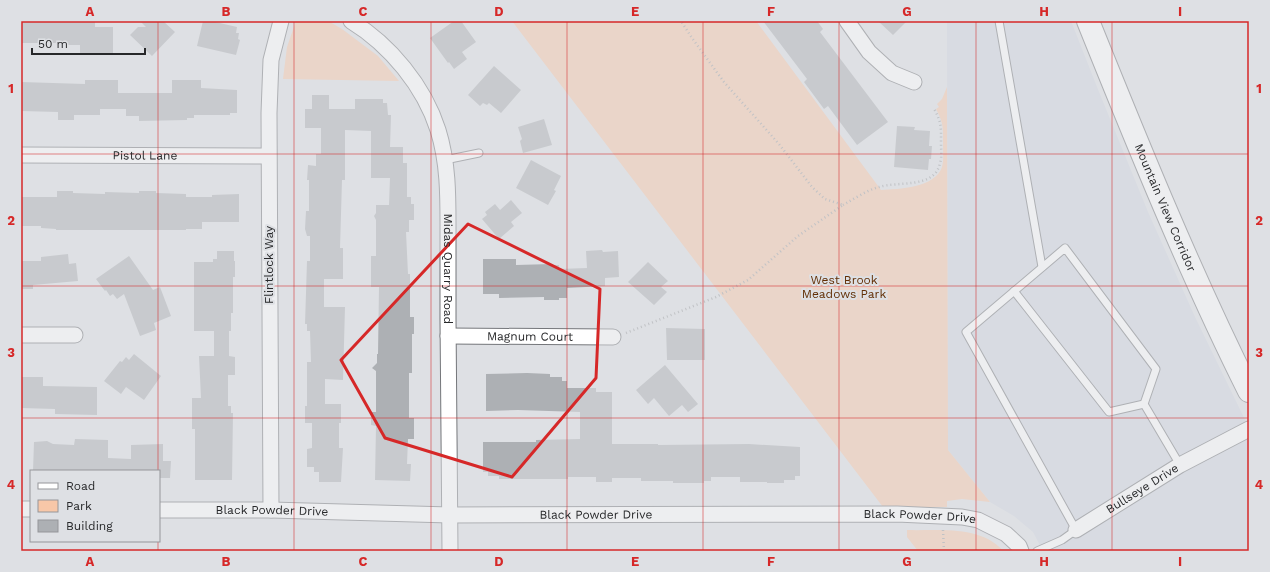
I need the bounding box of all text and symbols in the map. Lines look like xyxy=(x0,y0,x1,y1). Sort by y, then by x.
text: A xyxy=(86,4,95,19)
text: B xyxy=(222,4,231,19)
text: C xyxy=(359,4,368,19)
text: D xyxy=(494,4,504,19)
text: E xyxy=(631,4,639,19)
text: F xyxy=(767,4,775,19)
text: G xyxy=(902,4,912,19)
text: H xyxy=(1039,4,1049,19)
text: I xyxy=(1178,4,1182,19)
scale bar xyxy=(32,30,145,56)
text: 50 m xyxy=(38,37,68,51)
text: 1 xyxy=(8,81,14,96)
text: 1 xyxy=(1256,81,1262,96)
street label: Mountain View Corridor xyxy=(1132,141,1199,274)
street label: Pistol Lane xyxy=(113,148,177,163)
text: 2 xyxy=(7,213,15,228)
text: 2 xyxy=(1255,213,1263,228)
street label: Midas Quarry Road xyxy=(441,214,455,324)
street label: Flintlock Way xyxy=(262,225,276,304)
park label: West Brook Meadows Park xyxy=(802,273,886,301)
street label: Magnum Court xyxy=(487,329,573,344)
text: 3 xyxy=(7,345,15,360)
text: 3 xyxy=(1255,345,1263,360)
street label: Bullseye Drive xyxy=(1103,461,1181,517)
legend xyxy=(30,470,160,542)
text: 4 xyxy=(7,477,16,492)
text: 4 xyxy=(1255,477,1264,492)
text: Road xyxy=(66,479,95,493)
text: Park xyxy=(66,499,92,513)
street label: Black Powder Drive xyxy=(216,503,329,519)
street label: Black Powder Drive xyxy=(863,507,977,527)
street label: Black Powder Drive xyxy=(539,508,652,522)
text: Building xyxy=(66,519,113,533)
text: A xyxy=(86,554,95,569)
text: B xyxy=(222,554,231,569)
text: C xyxy=(359,554,368,569)
text: D xyxy=(494,554,504,569)
text: E xyxy=(631,554,639,569)
text: F xyxy=(767,554,775,569)
text: G xyxy=(902,554,912,569)
text: H xyxy=(1039,554,1049,569)
text: I xyxy=(1178,554,1182,569)

